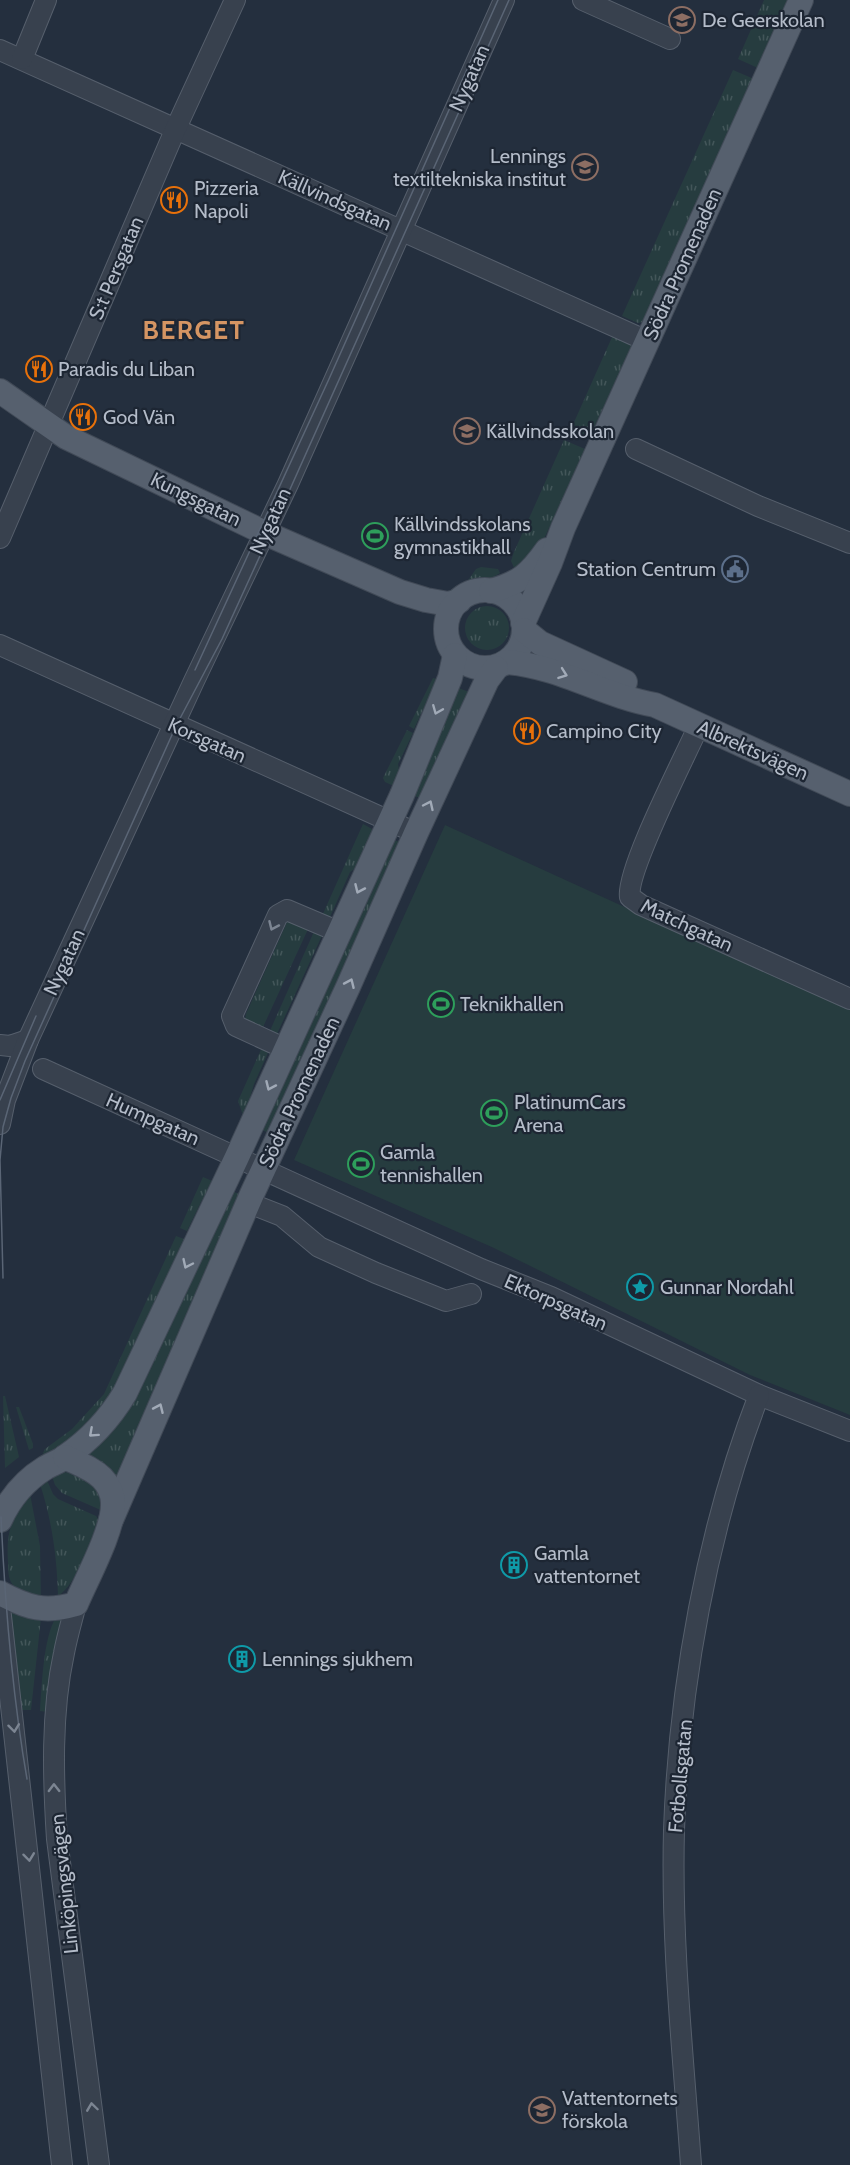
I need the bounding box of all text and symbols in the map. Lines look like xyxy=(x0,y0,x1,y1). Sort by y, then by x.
school or university icon: De Geerskolan xyxy=(667,5,697,35)
place label: De Geerskolan xyxy=(702,8,825,32)
street label: Nygatan xyxy=(444,41,494,115)
place label: Lennings textiltekniska institut xyxy=(393,144,566,191)
school or university icon: Lennings textiltekniska institut xyxy=(570,152,600,182)
street label: Källvindsgatan xyxy=(275,164,395,236)
place label: Pizzeria Napoli xyxy=(194,176,259,223)
street label: Södra Promenaden xyxy=(638,184,726,344)
restaurant icon: Pizzeria Napoli xyxy=(159,185,189,215)
street label: S:t Persgatan xyxy=(83,213,149,323)
district label: BERGET xyxy=(143,314,245,346)
restaurant icon: Paradis du Liban xyxy=(24,354,54,384)
place label: Paradis du Liban xyxy=(58,357,195,381)
restaurant icon: God Vän xyxy=(68,402,98,432)
place label: God Vän xyxy=(103,405,175,429)
school or university icon: Källvindsskolan xyxy=(452,416,482,446)
place label: Källvindsskolan xyxy=(486,419,614,443)
street label: Kungsgatan xyxy=(147,467,245,531)
street label: Nygatan xyxy=(244,484,296,558)
place label: Källvindsskolans gymnastikhall xyxy=(394,512,530,559)
sports icon: Källvindsskolans gymnastikhall xyxy=(360,521,390,551)
public building icon: Station Centrum xyxy=(720,554,750,584)
place label: Station Centrum xyxy=(576,557,716,581)
one-way arrow xyxy=(557,667,568,680)
one-way arrow xyxy=(432,704,444,715)
street label: Korsgatan xyxy=(164,712,250,768)
street label: Albrektsvägen xyxy=(694,715,812,785)
restaurant icon: Campino City xyxy=(512,716,542,746)
place label: Campino City xyxy=(546,719,662,743)
one-way arrow xyxy=(421,800,433,811)
one-way arrow xyxy=(354,882,366,893)
street label: Matchgatan xyxy=(637,893,737,957)
one-way arrow xyxy=(268,920,280,931)
street label: Nygatan xyxy=(38,925,90,999)
one-way arrow xyxy=(342,978,354,989)
sports icon: Teknikhallen xyxy=(426,989,456,1019)
place label: Teknikhallen xyxy=(460,992,564,1016)
street label: Södra Promenaden xyxy=(254,1013,344,1171)
one-way arrow xyxy=(265,1079,277,1090)
street label: Humpgatan xyxy=(102,1088,204,1150)
place label: PlatinumCars Arena xyxy=(514,1090,626,1137)
sports icon: PlatinumCars Arena xyxy=(479,1098,509,1128)
place label: Gamla tennishallen xyxy=(380,1140,483,1187)
sports icon: Gamla tennishallen xyxy=(346,1149,376,1179)
one-way arrow xyxy=(183,1257,195,1268)
street label: Ektorpsgatan xyxy=(501,1269,611,1335)
place icon: Gunnar Nordahl xyxy=(625,1272,655,1302)
place label: Gunnar Nordahl xyxy=(660,1275,794,1299)
one-way arrow xyxy=(152,1403,164,1414)
one-way arrow xyxy=(89,1426,100,1437)
place label: Gamla vattentornet xyxy=(534,1541,640,1588)
building icon: Gamla vattentornet xyxy=(499,1550,529,1580)
building icon: Lennings sjukhem xyxy=(227,1644,257,1674)
place label: Lennings sjukhem xyxy=(262,1647,413,1671)
street label: Fotbollsgatan xyxy=(663,1718,697,1834)
one-way arrow xyxy=(7,1723,19,1732)
one-way arrow xyxy=(48,1784,61,1793)
street label: Linköpingsvägen xyxy=(45,1813,83,1955)
one-way arrow xyxy=(22,1852,34,1861)
place label: Vattentornets förskola xyxy=(562,2086,678,2133)
school or university icon: Vattentornets förskola xyxy=(527,2095,557,2125)
one-way arrow xyxy=(86,2102,98,2112)

